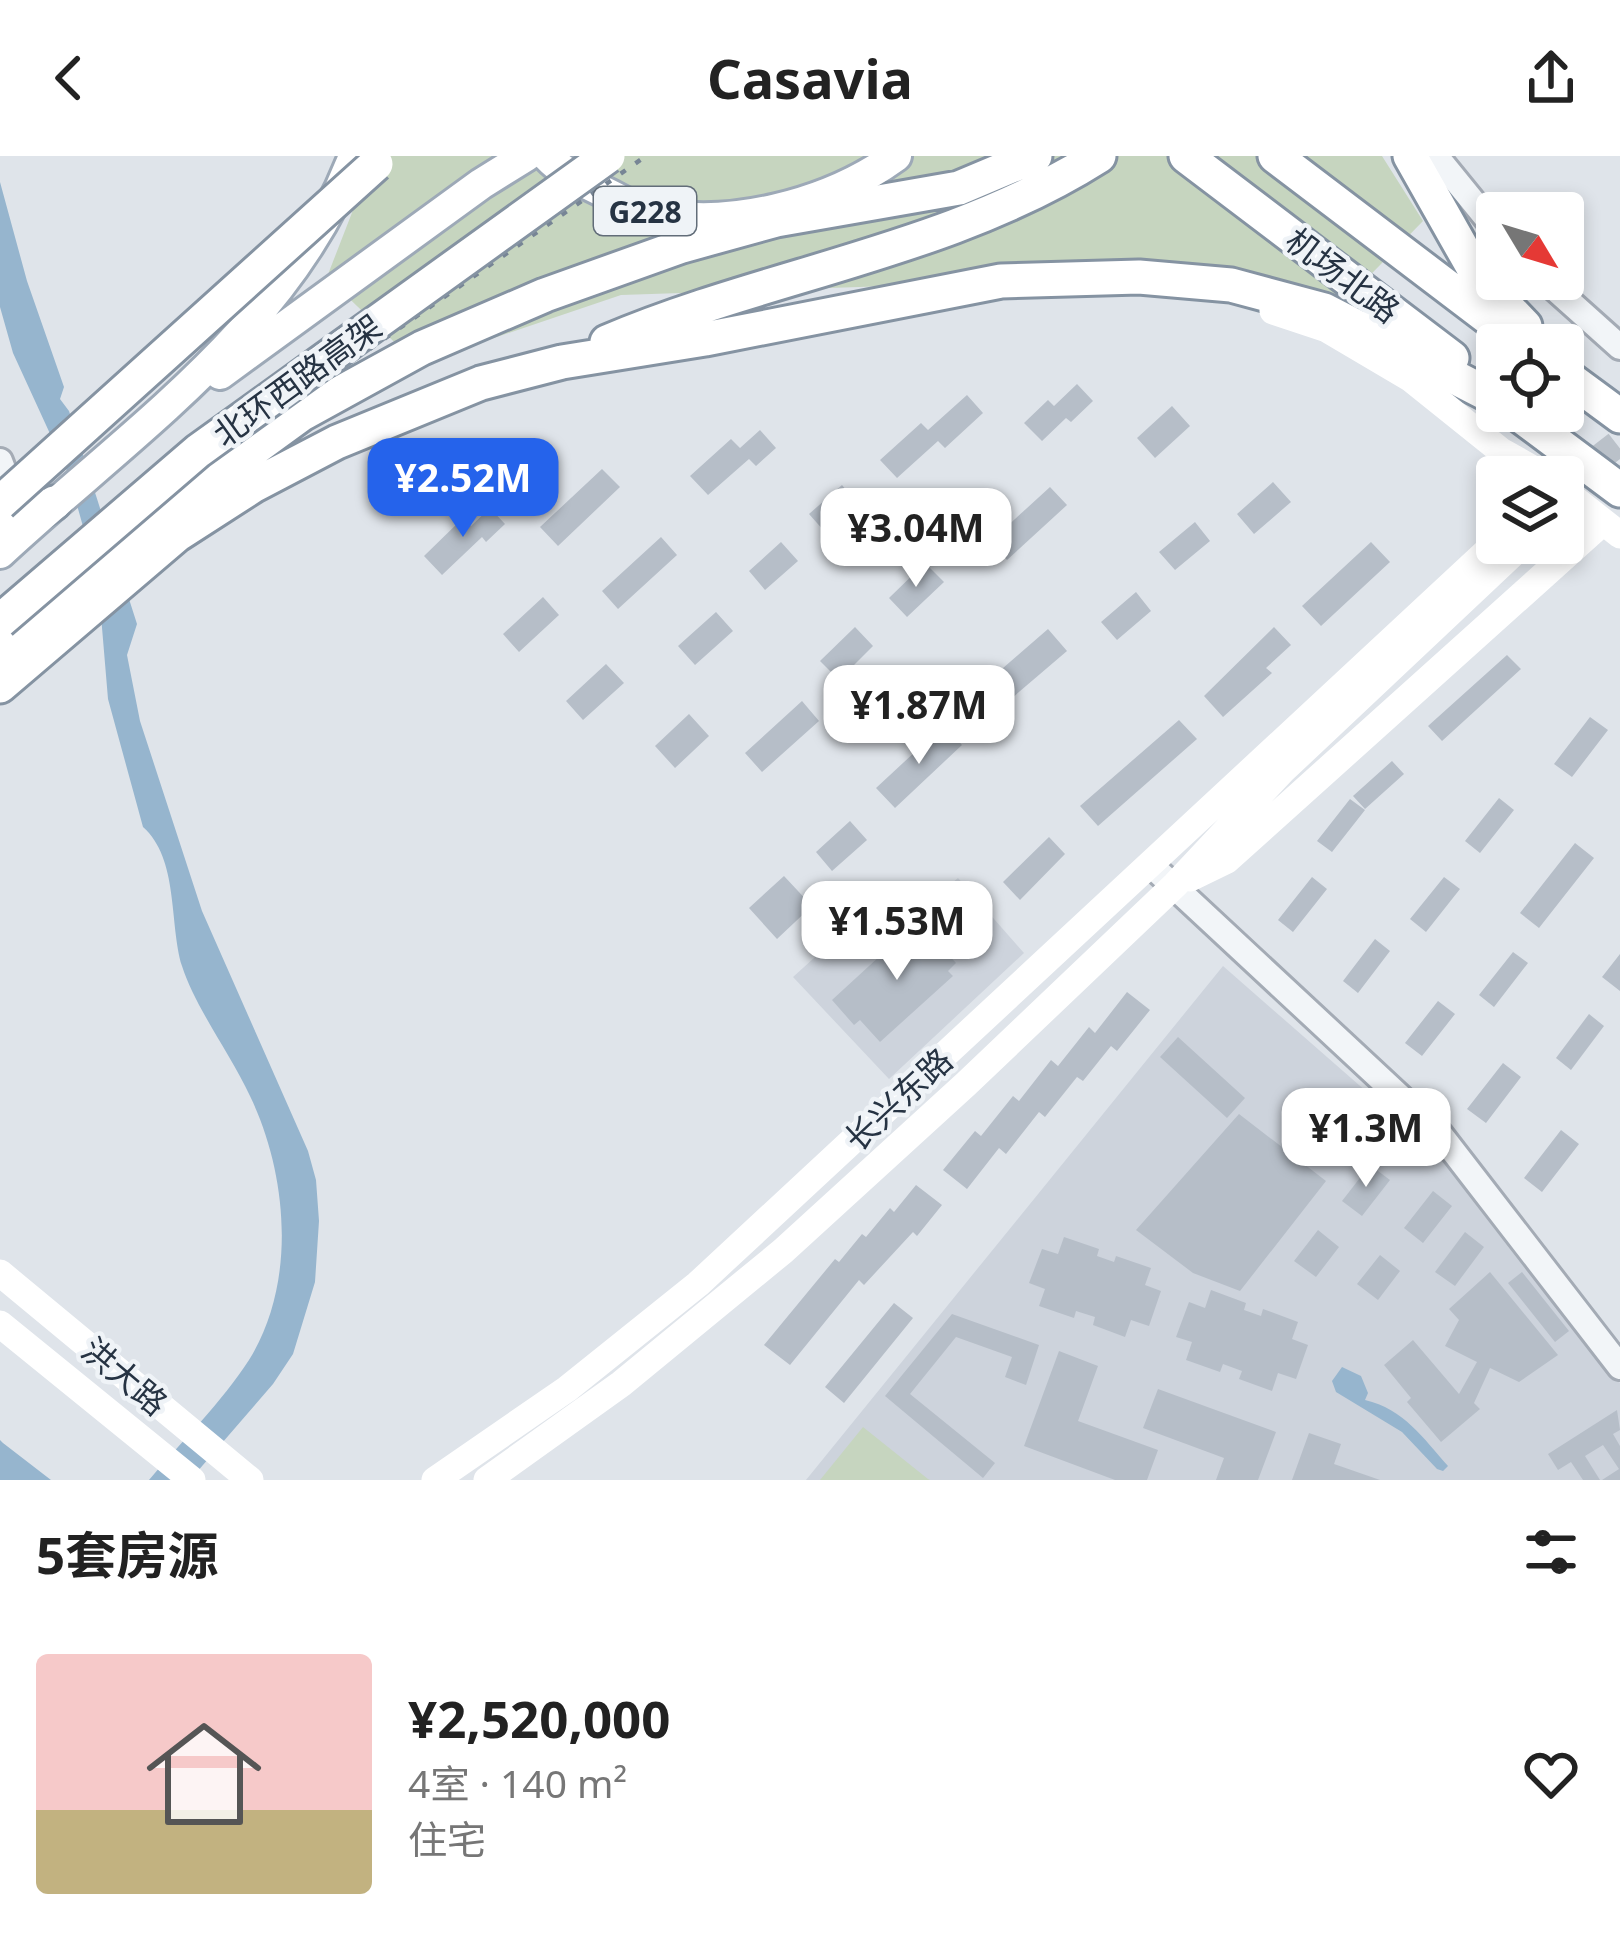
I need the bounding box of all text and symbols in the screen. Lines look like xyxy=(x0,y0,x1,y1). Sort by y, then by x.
text: Casavia xyxy=(707,41,913,115)
icon: back xyxy=(36,45,102,111)
icon: share xyxy=(1518,45,1584,111)
road number: G228 xyxy=(594,187,696,235)
north arrow xyxy=(1476,192,1584,300)
map controls xyxy=(1476,192,1584,564)
street label: 机场北路 xyxy=(1277,217,1409,333)
street label: 北环西路高架 xyxy=(204,304,390,456)
button: locate xyxy=(1476,324,1584,432)
pin: ¥2.52M xyxy=(365,438,561,540)
text: ¥2.52M xyxy=(395,450,531,503)
button: layers xyxy=(1476,456,1584,564)
pin: ¥3.04M xyxy=(818,488,1014,590)
text: ¥3.04M xyxy=(848,500,984,553)
pin: ¥1.87M xyxy=(821,665,1017,767)
text: ¥1.87M xyxy=(851,677,987,730)
pin: ¥1.53M xyxy=(799,881,995,983)
text: ¥1.53M xyxy=(829,893,965,946)
street label: 长兴东路 xyxy=(834,1038,962,1160)
pin: ¥1.3M xyxy=(1282,1088,1450,1190)
text: ¥1.3M xyxy=(1309,1100,1423,1153)
street label: 洪大路 xyxy=(73,1327,177,1425)
text: 5套房源 xyxy=(36,1519,218,1589)
icon: filters xyxy=(1518,1519,1584,1585)
text: ¥2,520,000 xyxy=(408,1683,670,1753)
icon: home xyxy=(132,1702,276,1846)
icon: heart xyxy=(1518,1741,1584,1807)
text: 4室 · 140 m² xyxy=(408,1756,627,1809)
text: 住宅 xyxy=(408,1812,486,1865)

